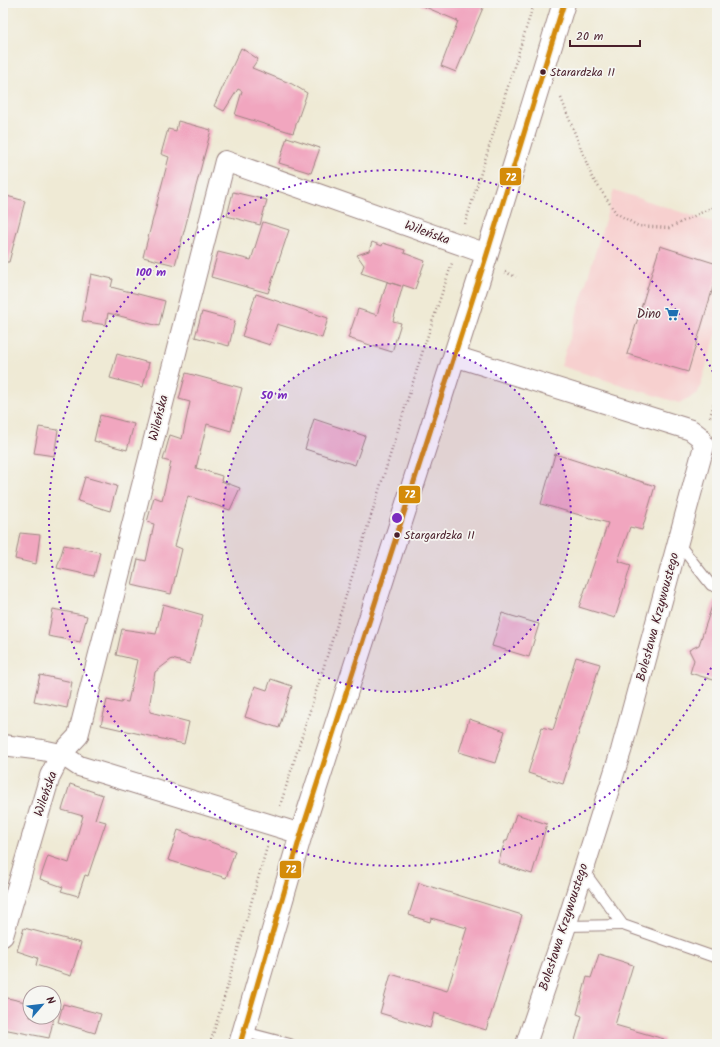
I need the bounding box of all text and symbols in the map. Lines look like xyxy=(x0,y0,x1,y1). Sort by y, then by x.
scale bar xyxy=(570,22,640,48)
text: 20 m xyxy=(576,27,604,46)
place label: Starardzka II xyxy=(550,63,615,82)
marker: Starardzka II xyxy=(538,67,548,77)
line badge: 72 xyxy=(499,167,522,186)
text: 72 xyxy=(505,169,517,187)
street label: Wileńska xyxy=(401,215,453,251)
text: 100 m xyxy=(136,263,166,282)
place label: Dino xyxy=(637,304,661,325)
supermarket icon: Dino xyxy=(664,306,680,322)
text: 50 m xyxy=(260,386,288,405)
street label: Wileńska xyxy=(143,393,175,443)
line badge: 72 xyxy=(398,485,421,504)
text: 72 xyxy=(404,486,416,504)
centre of rings xyxy=(390,511,404,525)
place label: Stargardzka II xyxy=(404,526,475,545)
marker: Stargardzka II xyxy=(392,530,402,540)
street label: Bolesława Krzywoustego xyxy=(631,550,685,684)
street label: Wileńska xyxy=(28,768,64,820)
line badge: 72 xyxy=(279,860,302,879)
text: 72 xyxy=(285,861,297,879)
street label: Bolesława Krzywoustego xyxy=(533,861,595,993)
north arrow xyxy=(22,985,62,1025)
text: N xyxy=(40,993,60,1008)

